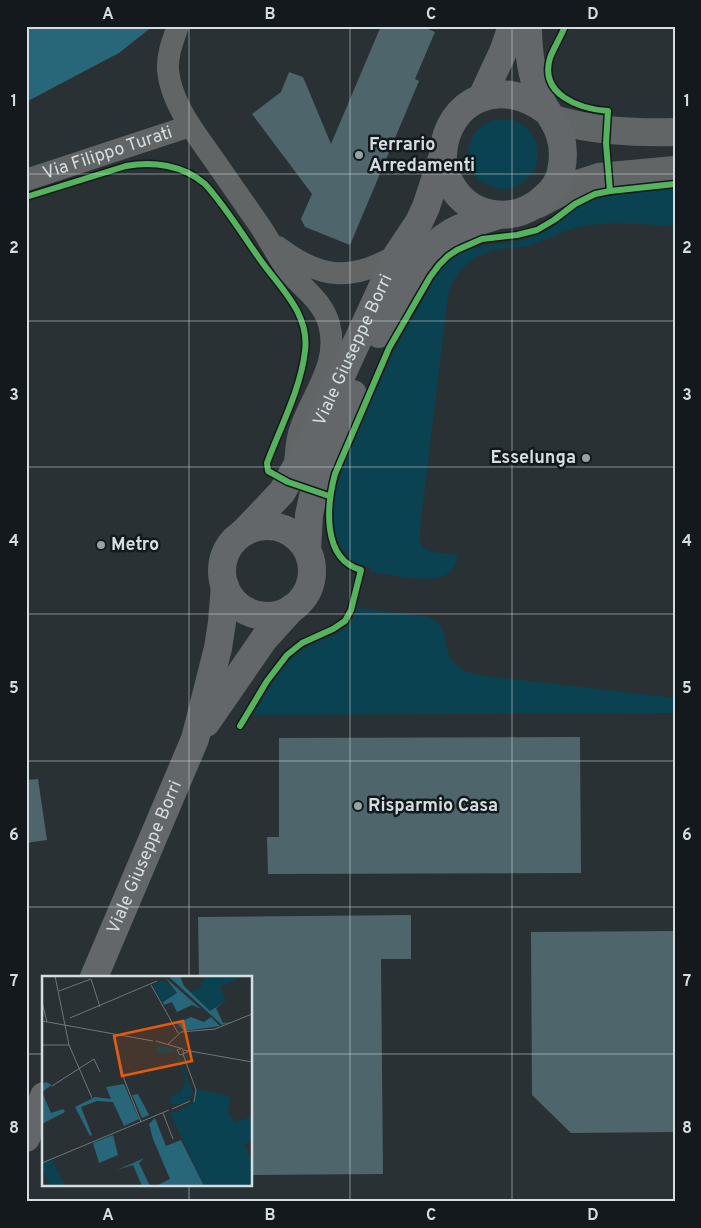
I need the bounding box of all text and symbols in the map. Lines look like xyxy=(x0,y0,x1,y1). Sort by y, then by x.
text: A xyxy=(102,5,114,25)
text: B xyxy=(264,5,276,25)
text: C xyxy=(426,5,436,25)
text: D xyxy=(587,5,599,25)
text: 1 xyxy=(11,92,17,112)
text: 1 xyxy=(684,92,690,112)
street label: Via Filippo Turati xyxy=(40,121,175,185)
place label: Ferrario Arredamenti xyxy=(369,134,475,178)
marker: Ferrario Arredamenti xyxy=(353,149,365,161)
text: 2 xyxy=(9,239,19,259)
text: 2 xyxy=(682,239,692,259)
street label: Viale Giuseppe Borri xyxy=(308,271,398,430)
text: 3 xyxy=(9,386,19,406)
text: 3 xyxy=(682,386,692,406)
place label: Esselunga xyxy=(490,447,576,470)
marker: Esselunga xyxy=(580,452,592,464)
text: 4 xyxy=(9,532,19,552)
text: 4 xyxy=(682,532,692,552)
place label: Metro xyxy=(111,534,159,557)
marker: Metro xyxy=(95,539,107,551)
text: 5 xyxy=(9,679,19,699)
text: 5 xyxy=(682,679,692,699)
street label: Viale Giuseppe Borri xyxy=(102,777,188,938)
place label: Risparmio Casa xyxy=(368,795,498,818)
marker: Risparmio Casa xyxy=(352,800,364,812)
text: 6 xyxy=(9,826,19,846)
text: 6 xyxy=(682,826,692,846)
text: 7 xyxy=(10,972,18,992)
text: 7 xyxy=(683,972,691,992)
inset map xyxy=(42,976,252,1186)
text: 8 xyxy=(9,1119,19,1139)
text: 8 xyxy=(682,1119,692,1139)
text: A xyxy=(102,1206,114,1226)
text: B xyxy=(264,1206,276,1226)
text: C xyxy=(426,1206,436,1226)
text: D xyxy=(587,1206,599,1226)

